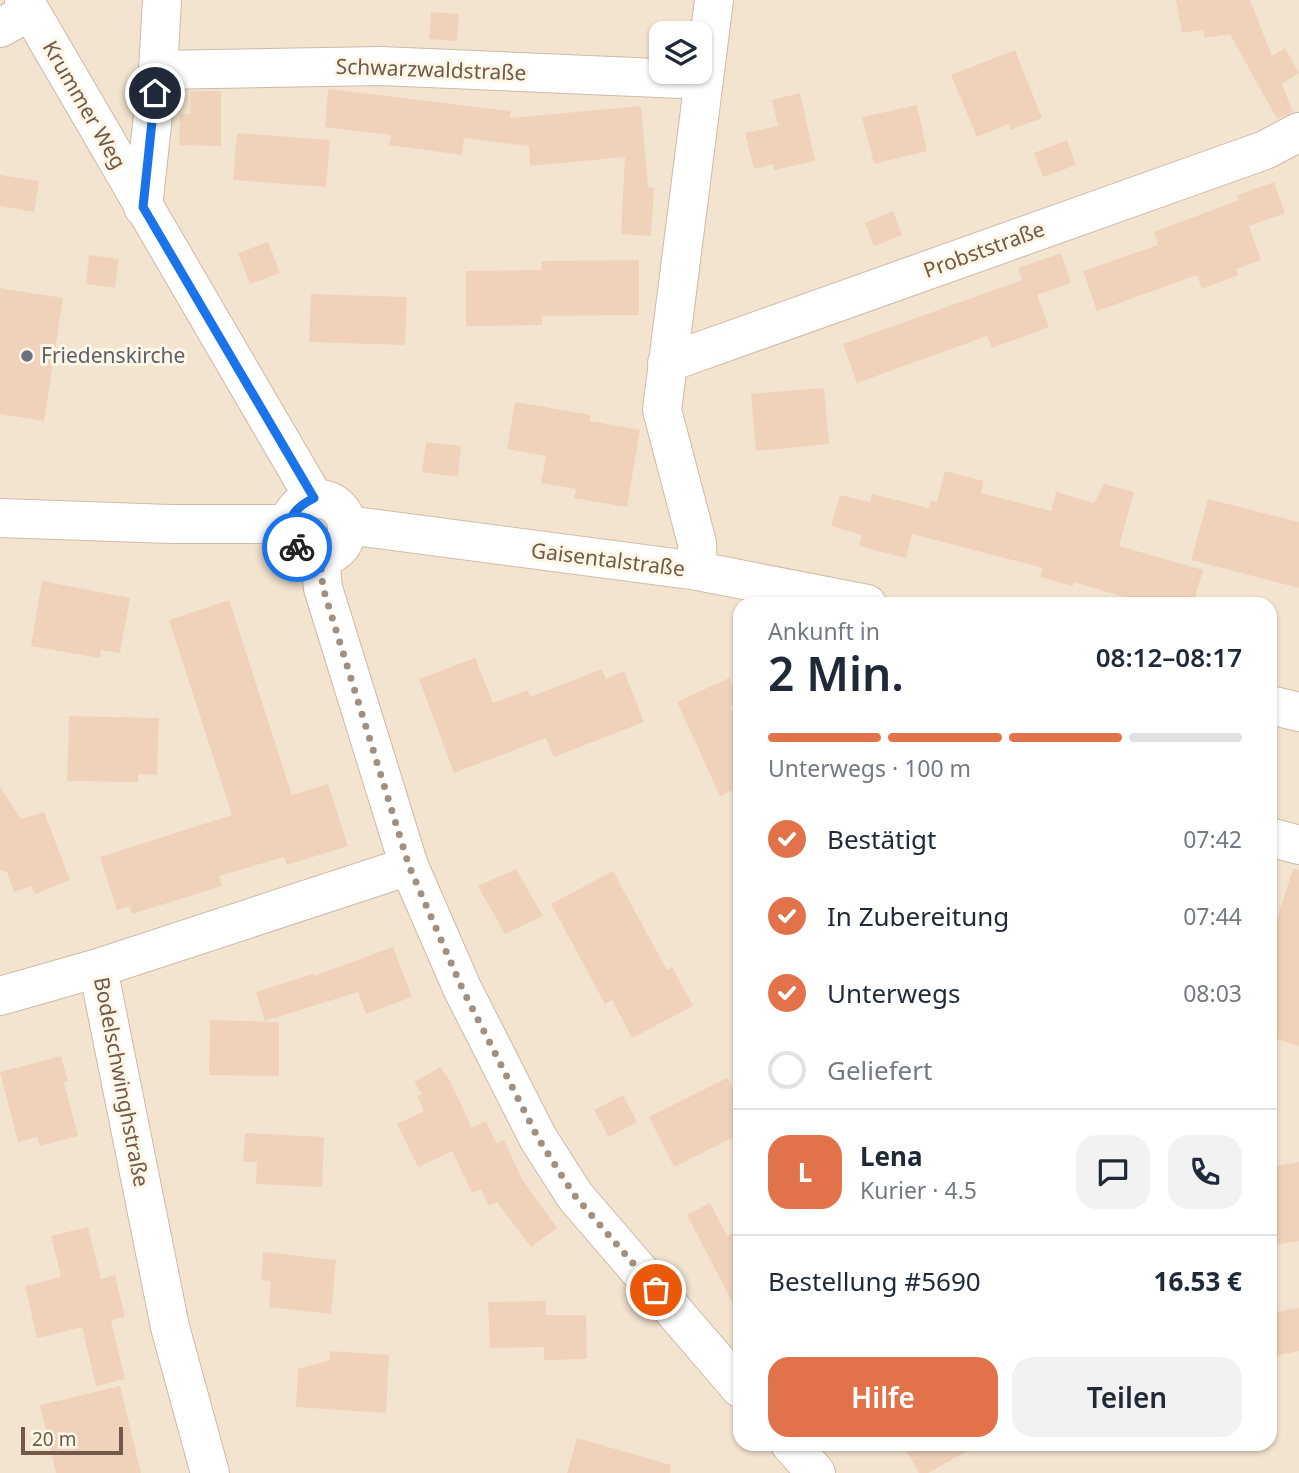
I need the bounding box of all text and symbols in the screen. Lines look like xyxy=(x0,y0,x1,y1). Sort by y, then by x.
map controls xyxy=(649,21,712,84)
button: layers xyxy=(649,21,712,84)
street label: Krummer Weg xyxy=(37,35,133,174)
street label: Schwarzwaldstraße xyxy=(335,52,527,86)
pin xyxy=(125,63,185,123)
icon: home xyxy=(136,74,174,112)
street label: Probststraße xyxy=(919,214,1048,284)
place label: Friedenskirche xyxy=(41,341,185,369)
marker: Friedenskirche xyxy=(19,348,35,364)
courier xyxy=(262,512,332,582)
icon: bike xyxy=(278,528,316,566)
street label: Gaisentalstraße xyxy=(530,536,687,582)
text: Ankunft in xyxy=(768,615,880,647)
text: 08:12–08:17 xyxy=(1096,639,1242,675)
text: 2 Min. xyxy=(768,642,904,704)
text: Unterwegs · 100 m xyxy=(768,752,971,784)
icon: check xyxy=(768,820,806,858)
text: Bestätigt xyxy=(827,821,936,857)
text: 07:42 xyxy=(1183,823,1242,855)
icon: check xyxy=(768,897,806,935)
text: In Zubereitung xyxy=(827,898,1009,934)
text: 07:44 xyxy=(1183,900,1242,932)
street label: Bodelschwinghstraße xyxy=(88,974,156,1189)
icon: check xyxy=(768,974,806,1012)
text: Unterwegs xyxy=(827,975,960,1011)
text: 08:03 xyxy=(1183,977,1242,1009)
text: Geliefert xyxy=(827,1052,932,1088)
button: chat xyxy=(1076,1135,1150,1209)
button: phone xyxy=(1168,1135,1242,1209)
text: Lena xyxy=(860,1138,923,1174)
text: L xyxy=(798,1154,812,1190)
text: Kurier · 4.5 xyxy=(860,1174,977,1206)
pin xyxy=(626,1260,686,1320)
text: Bestellung #5690 xyxy=(768,1263,981,1299)
text: 16.53 € xyxy=(1154,1263,1242,1299)
icon: bag xyxy=(637,1271,675,1309)
button: Hilfe xyxy=(768,1357,998,1437)
button: Teilen xyxy=(1012,1357,1242,1437)
scale bar xyxy=(21,1424,122,1456)
text: 20 m xyxy=(32,1426,76,1452)

